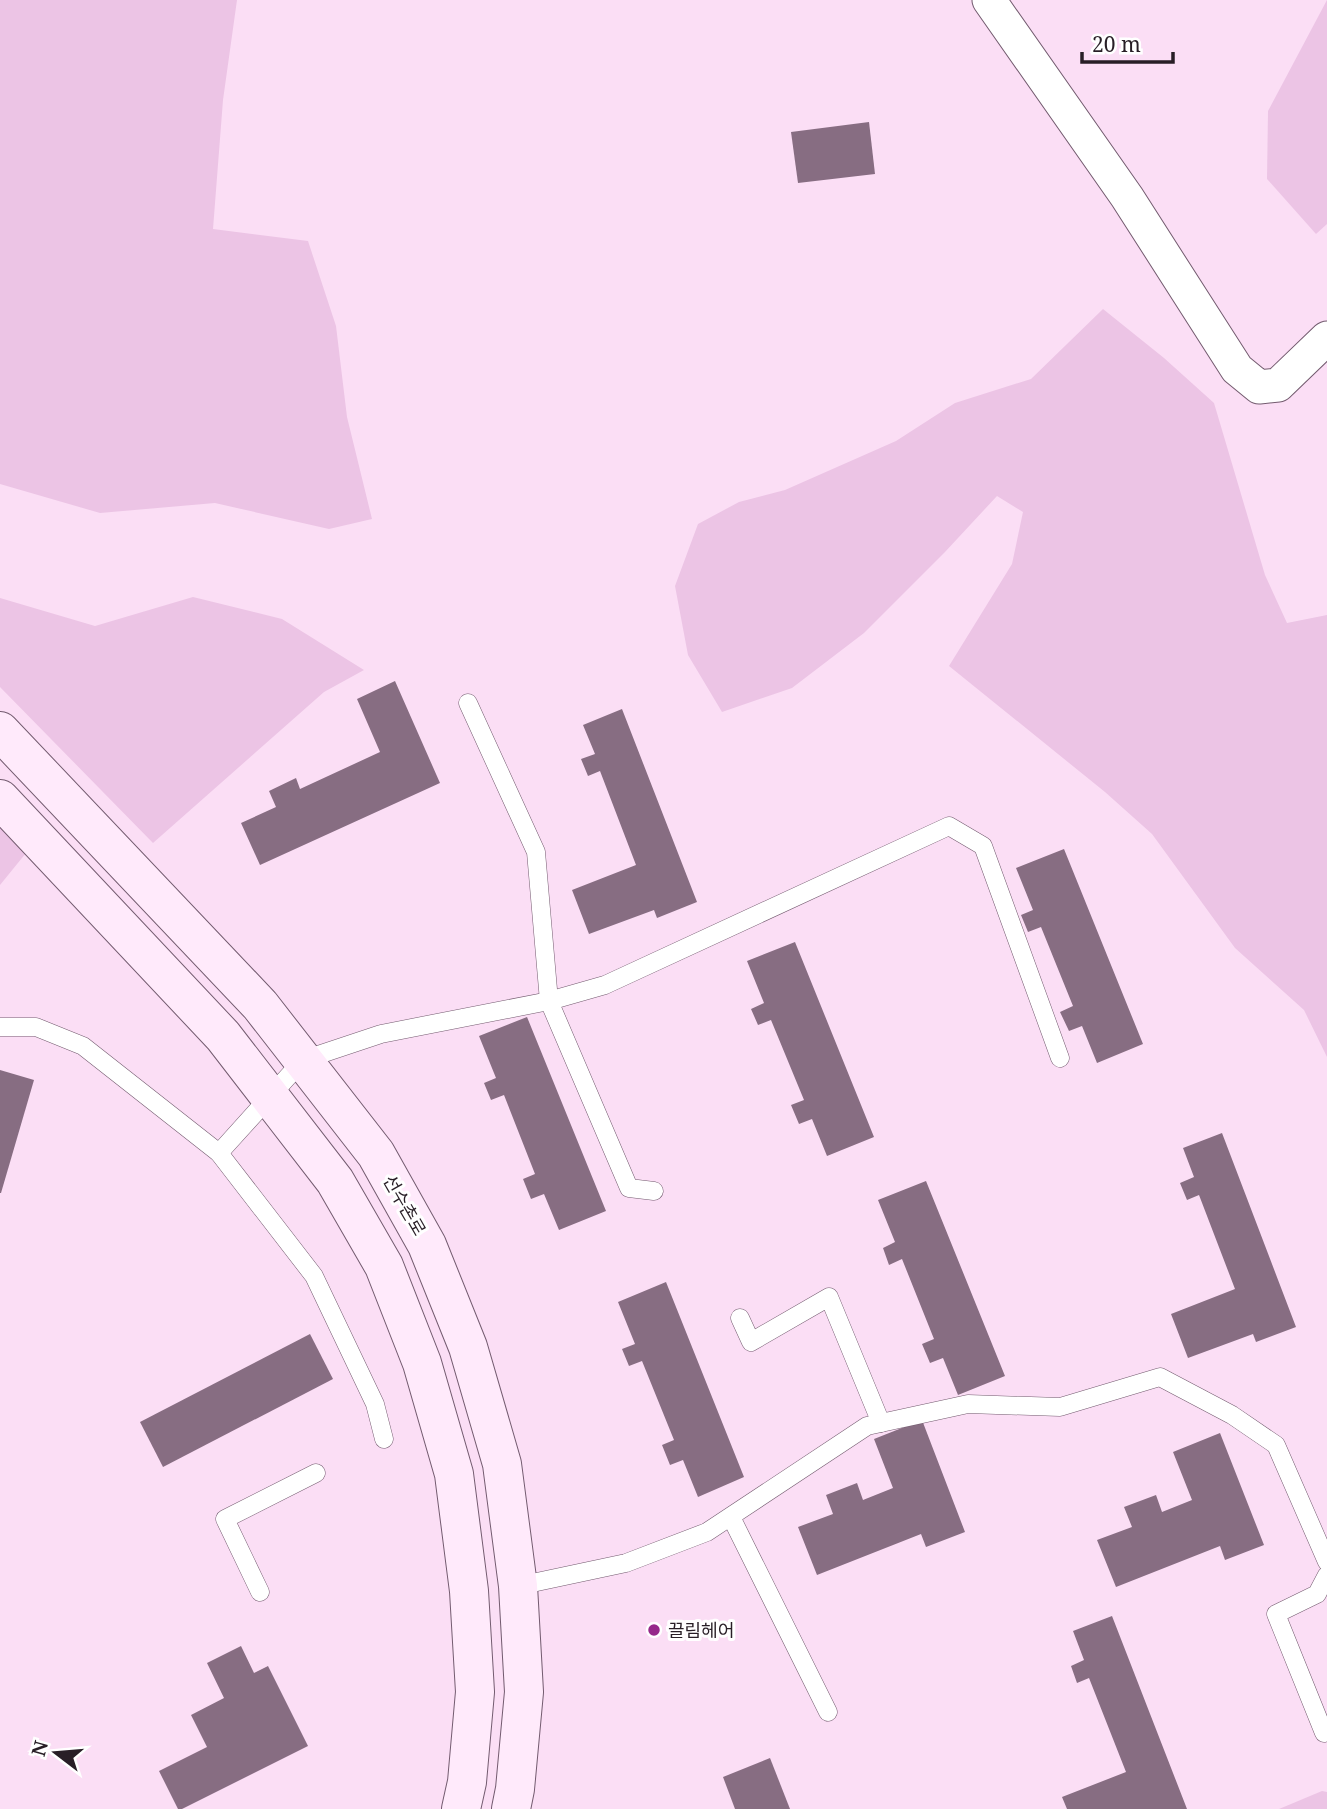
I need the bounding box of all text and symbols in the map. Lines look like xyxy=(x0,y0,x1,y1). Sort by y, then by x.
scale bar xyxy=(1082,21,1173,65)
text: 20 m xyxy=(1092,30,1141,58)
street label: 선수촌로 xyxy=(378,1170,432,1240)
place label: 끌림헤어 xyxy=(668,1618,734,1642)
marker: 끌림헤어 xyxy=(646,1622,662,1638)
north arrow xyxy=(21,1718,91,1788)
text: N xyxy=(25,1738,54,1759)

